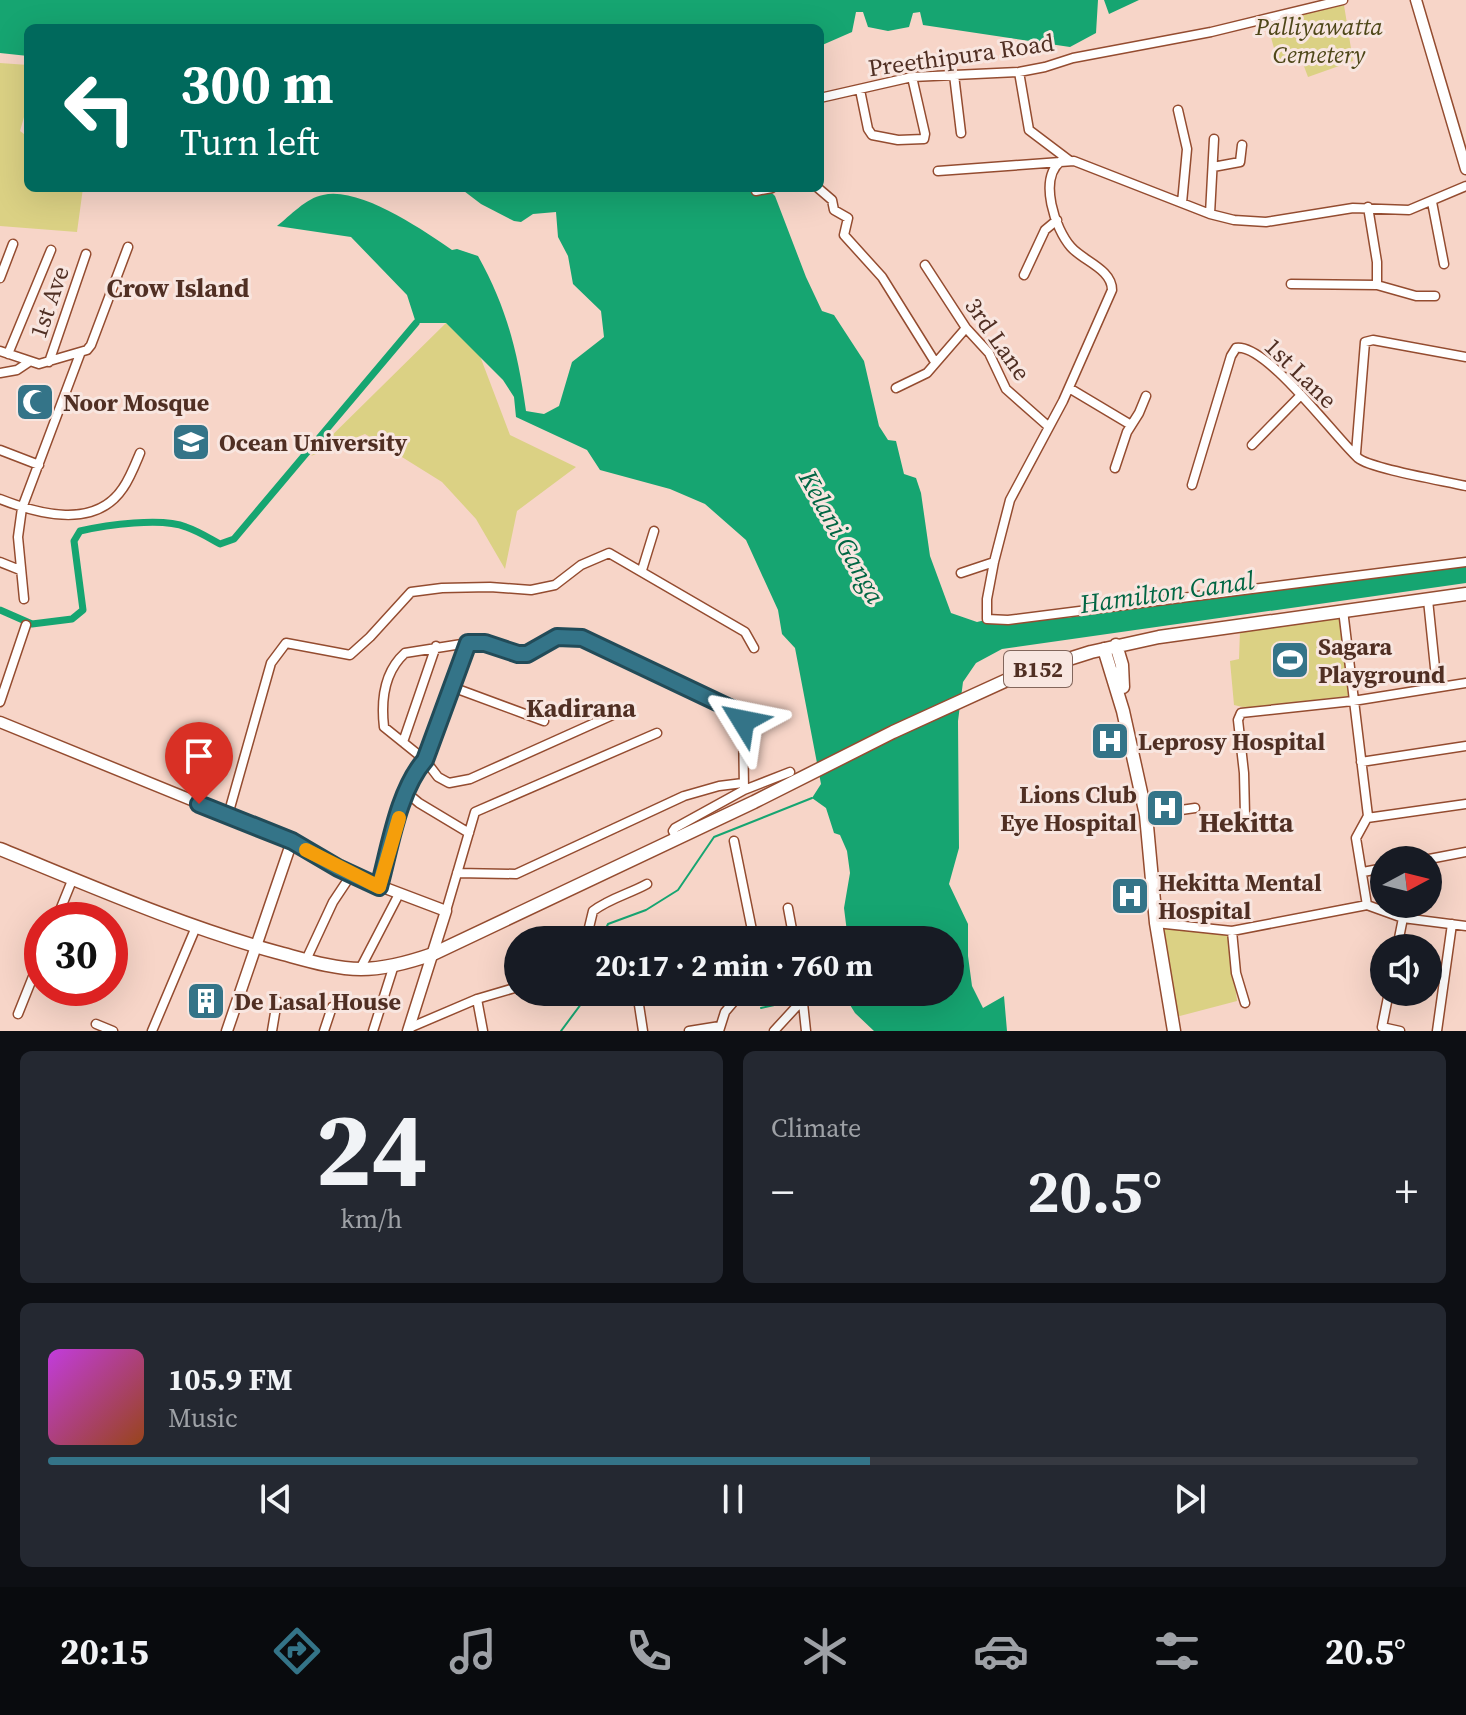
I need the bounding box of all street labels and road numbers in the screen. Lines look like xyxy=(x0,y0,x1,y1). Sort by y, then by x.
street label: Preethipura Road xyxy=(866,26,1056,84)
street label: 1st Ave xyxy=(21,262,77,342)
street label: 3rd Lane xyxy=(957,291,1039,387)
street label: 1st Lane xyxy=(1258,330,1344,416)
road number: B152 xyxy=(1004,651,1072,687)

